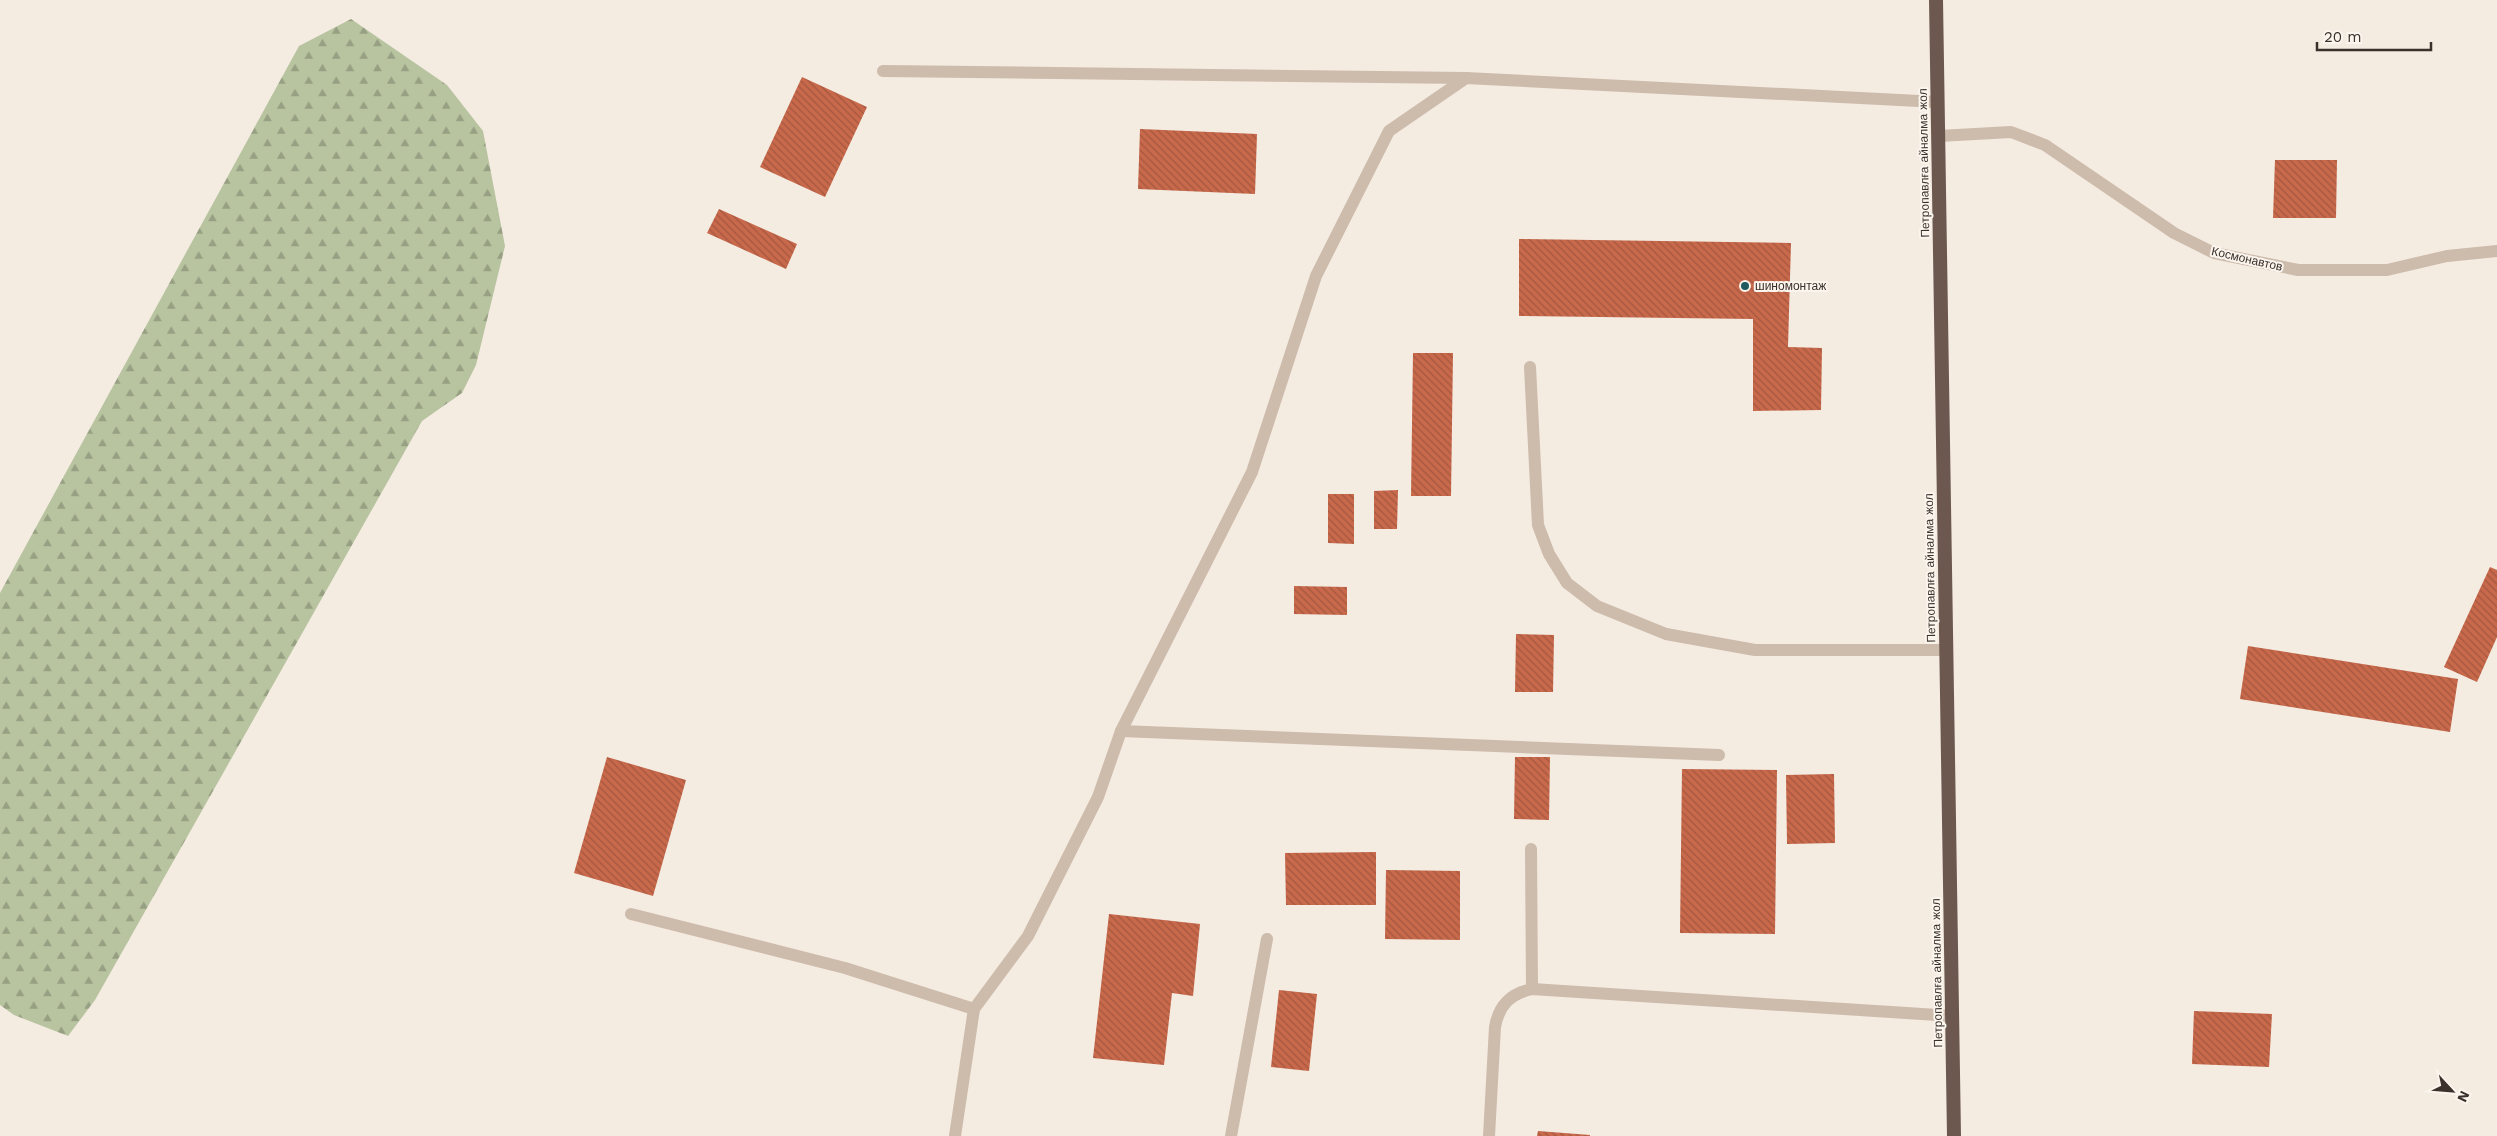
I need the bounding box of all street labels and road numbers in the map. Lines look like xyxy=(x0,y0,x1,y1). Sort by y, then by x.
street label: Петропавлға айналма жол xyxy=(1916,88,1932,238)
street label: Космонавтов xyxy=(2210,244,2284,274)
street label: Петропавлға айналма жол xyxy=(1922,493,1938,643)
street label: Петропавлға айналма жол xyxy=(1929,898,1945,1048)

